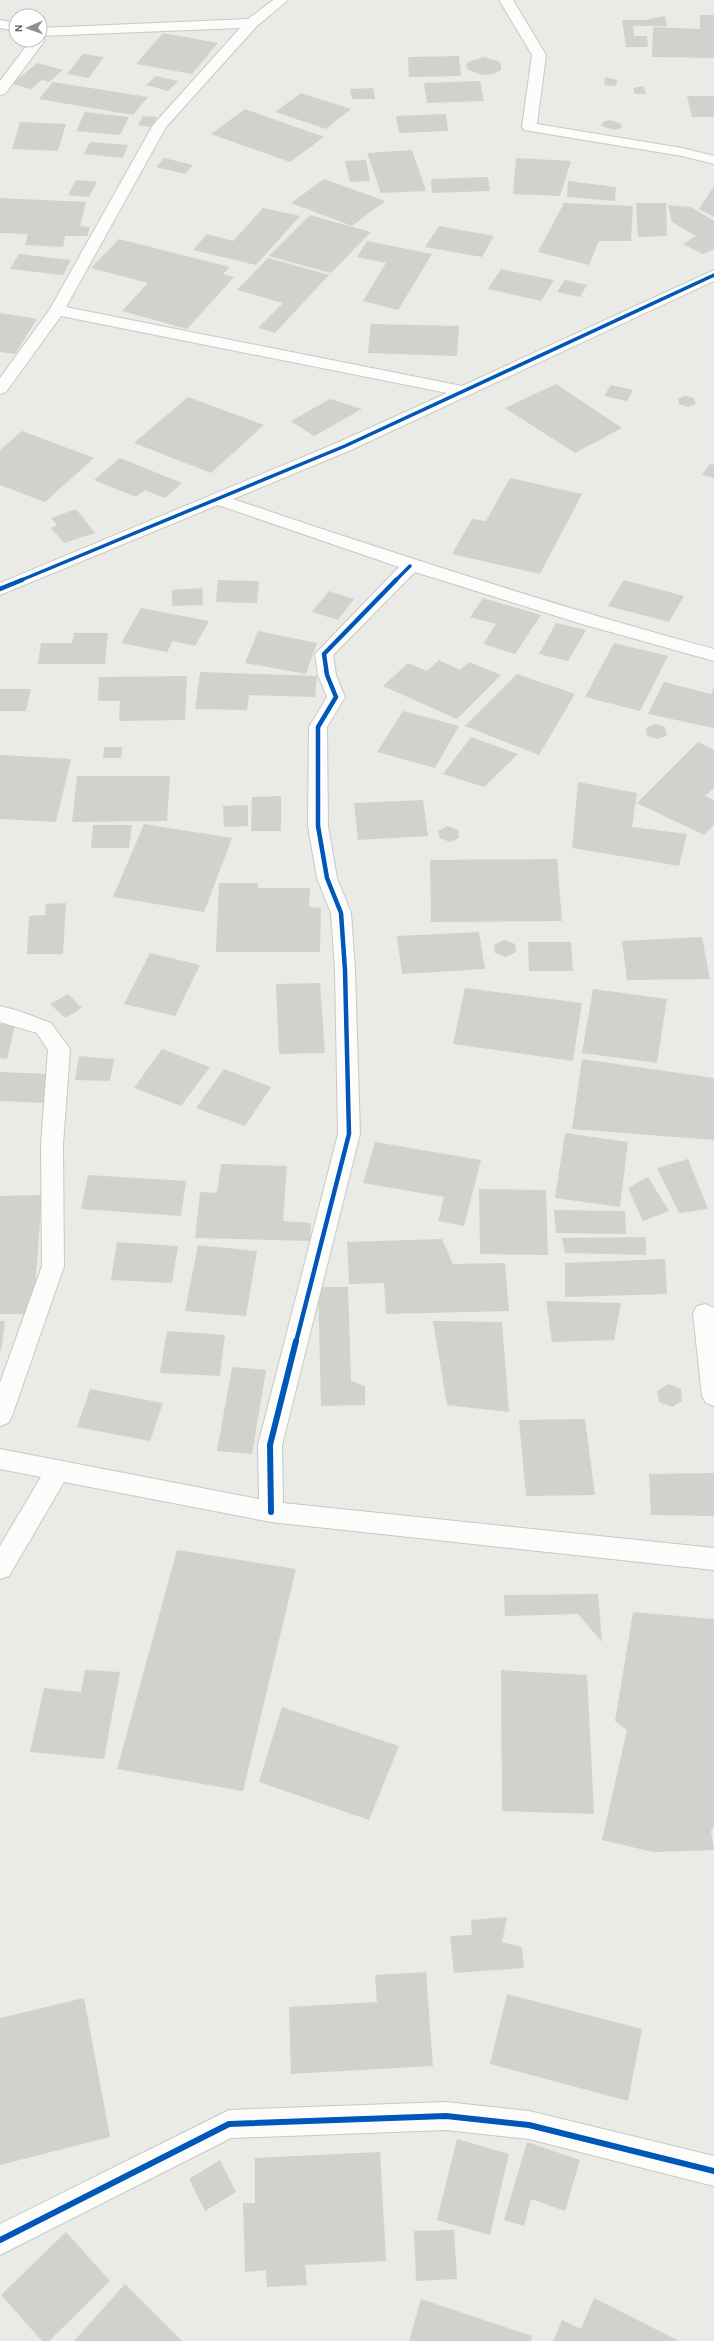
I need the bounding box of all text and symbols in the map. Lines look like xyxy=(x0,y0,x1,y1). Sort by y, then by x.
north arrow xyxy=(8,8,48,48)
text: N xyxy=(13,24,24,32)

